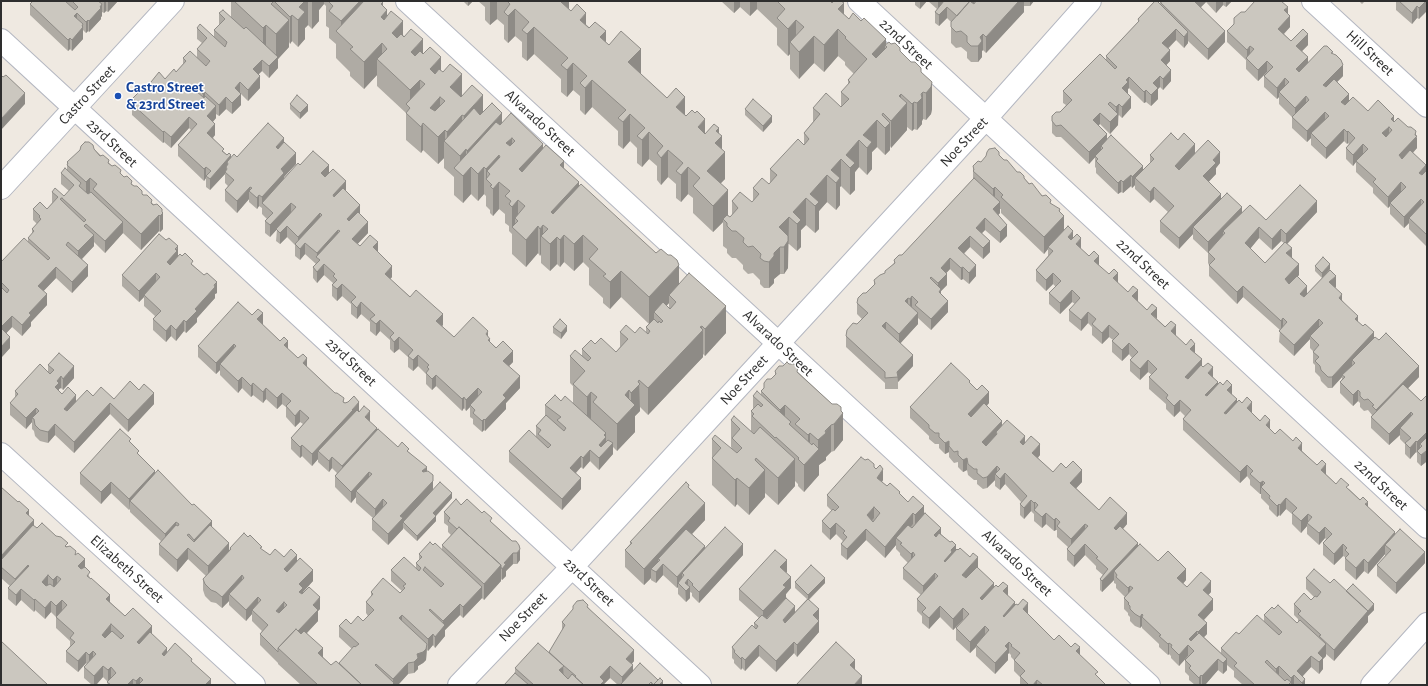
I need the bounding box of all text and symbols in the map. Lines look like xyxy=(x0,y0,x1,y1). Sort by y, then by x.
street label: 22nd Street xyxy=(875,15,937,73)
street label: Hill Street xyxy=(1342,26,1398,80)
street label: Castro Street xyxy=(55,61,119,129)
place label: Castro Street & 23rd Street xyxy=(126,78,205,113)
street label: Alvarado Street xyxy=(501,86,579,160)
marker: Castro Street & 23rd Street xyxy=(113,91,123,101)
street label: Noe Street xyxy=(936,113,992,171)
street label: 23rd Street xyxy=(83,115,141,171)
street label: 22nd Street xyxy=(1112,235,1174,293)
street label: Alvarado Street xyxy=(739,306,817,380)
street label: 23rd Street xyxy=(322,334,380,390)
street label: Noe Street xyxy=(716,351,772,409)
street label: 22nd Street xyxy=(1350,456,1412,514)
street label: Alvarado Street xyxy=(978,526,1056,600)
street label: Elizabeth Street xyxy=(87,531,167,607)
street label: 23rd Street xyxy=(560,554,618,610)
street label: Noe Street xyxy=(495,588,551,646)

